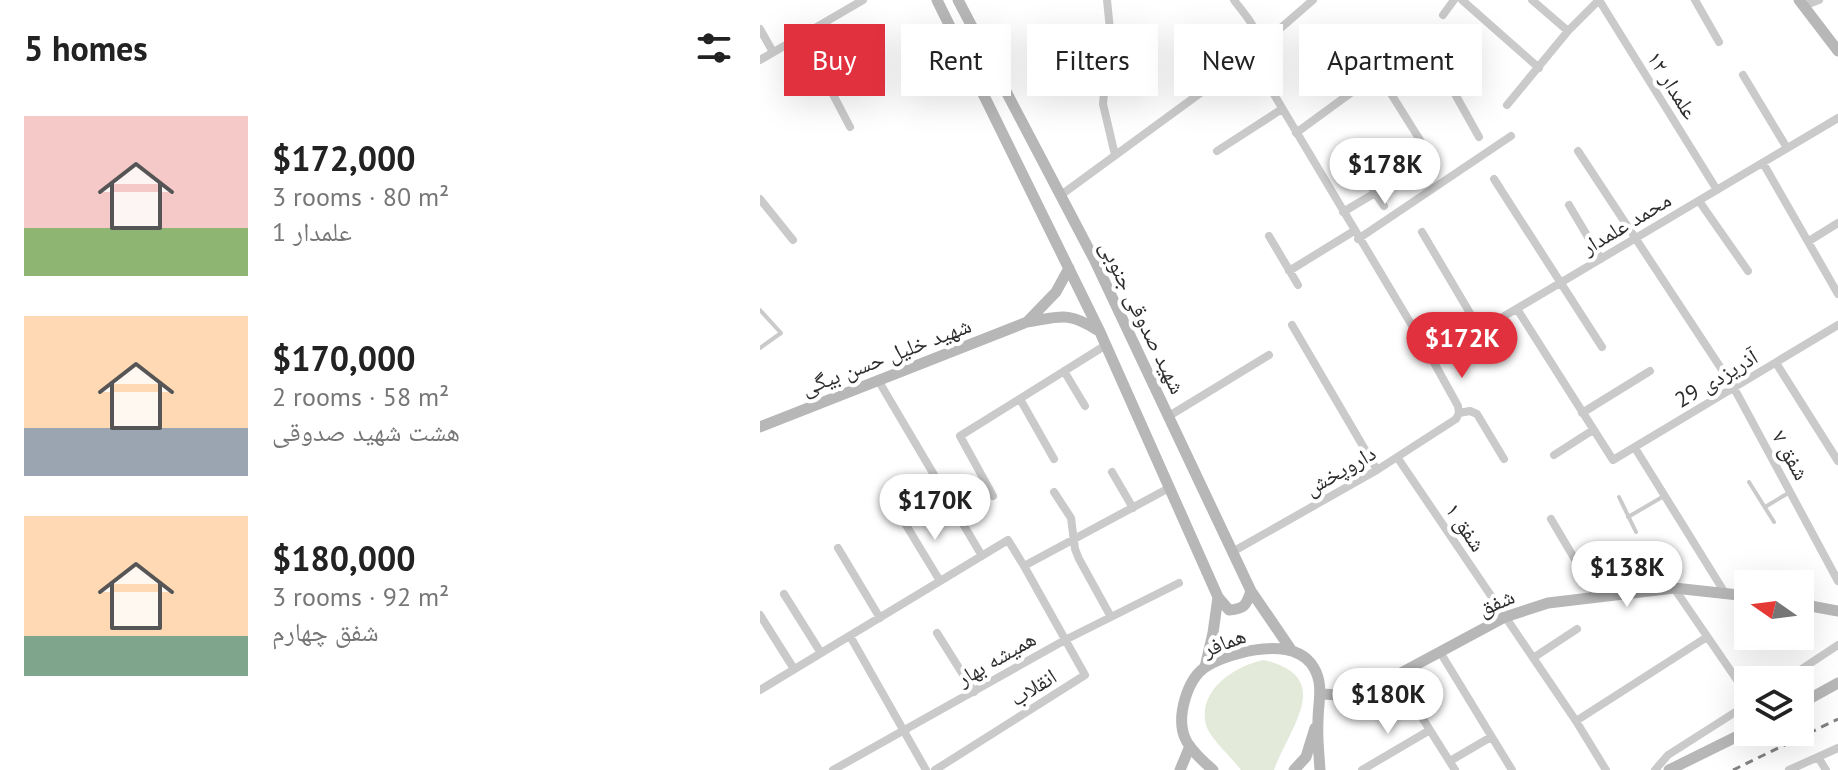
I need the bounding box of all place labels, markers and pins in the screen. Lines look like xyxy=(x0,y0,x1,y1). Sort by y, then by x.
pin: $178K xyxy=(1329,138,1441,206)
pin: $172K xyxy=(1406,312,1518,380)
pin: $170K xyxy=(879,474,991,542)
pin: $138K xyxy=(1571,541,1683,609)
pin: $180K xyxy=(1332,668,1444,736)

